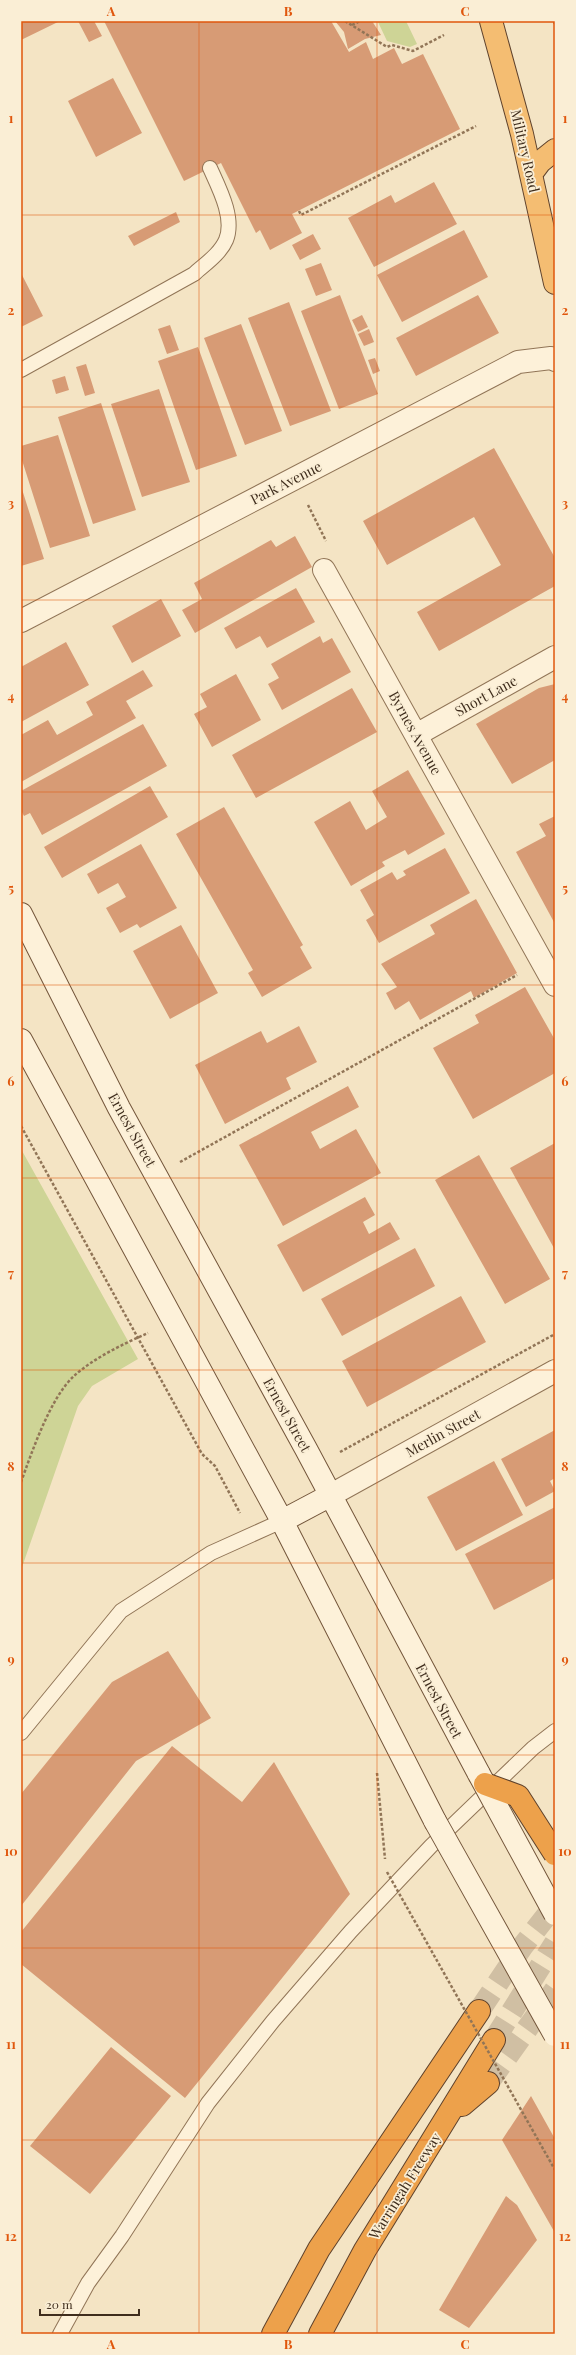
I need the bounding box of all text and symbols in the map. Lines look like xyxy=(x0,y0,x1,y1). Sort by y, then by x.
text: A xyxy=(106,2,116,19)
text: B xyxy=(284,2,293,19)
text: C xyxy=(460,2,470,19)
street label: Military Road xyxy=(507,108,544,194)
text: 1 xyxy=(9,109,14,126)
text: 1 xyxy=(563,109,568,126)
text: 2 xyxy=(8,301,15,318)
text: 2 xyxy=(562,301,569,318)
street label: Park Avenue xyxy=(247,456,325,509)
text: 3 xyxy=(8,494,14,511)
text: 3 xyxy=(562,494,568,511)
street label: Short Lane xyxy=(451,671,520,720)
text: 4 xyxy=(8,687,15,704)
text: 4 xyxy=(562,687,569,704)
street label: Byrnes Avenue xyxy=(385,688,446,778)
text: 5 xyxy=(8,879,14,896)
text: 5 xyxy=(562,879,568,896)
text: 6 xyxy=(7,1072,15,1089)
text: 6 xyxy=(561,1072,569,1089)
street label: Ernest Street xyxy=(104,1089,161,1171)
text: 7 xyxy=(8,1264,14,1281)
text: 7 xyxy=(562,1264,568,1281)
street label: Ernest Street xyxy=(259,1374,316,1456)
street label: Merlin Street xyxy=(402,1404,484,1461)
text: 8 xyxy=(7,1457,15,1474)
text: 8 xyxy=(561,1457,569,1474)
text: 9 xyxy=(7,1650,15,1667)
text: 9 xyxy=(561,1650,569,1667)
street label: Ernest Street xyxy=(412,1660,468,1742)
text: 10 xyxy=(4,1842,18,1859)
text: 10 xyxy=(558,1842,572,1859)
text: 11 xyxy=(6,2035,16,2052)
text: 11 xyxy=(560,2035,570,2052)
street label: Warringah Freeway xyxy=(364,2129,445,2243)
text: 12 xyxy=(5,2227,17,2244)
text: 12 xyxy=(559,2227,571,2244)
scale bar xyxy=(40,2291,139,2317)
text: 20 m xyxy=(46,2296,73,2312)
text: A xyxy=(106,2335,116,2352)
text: B xyxy=(284,2335,293,2352)
text: C xyxy=(460,2335,470,2352)

